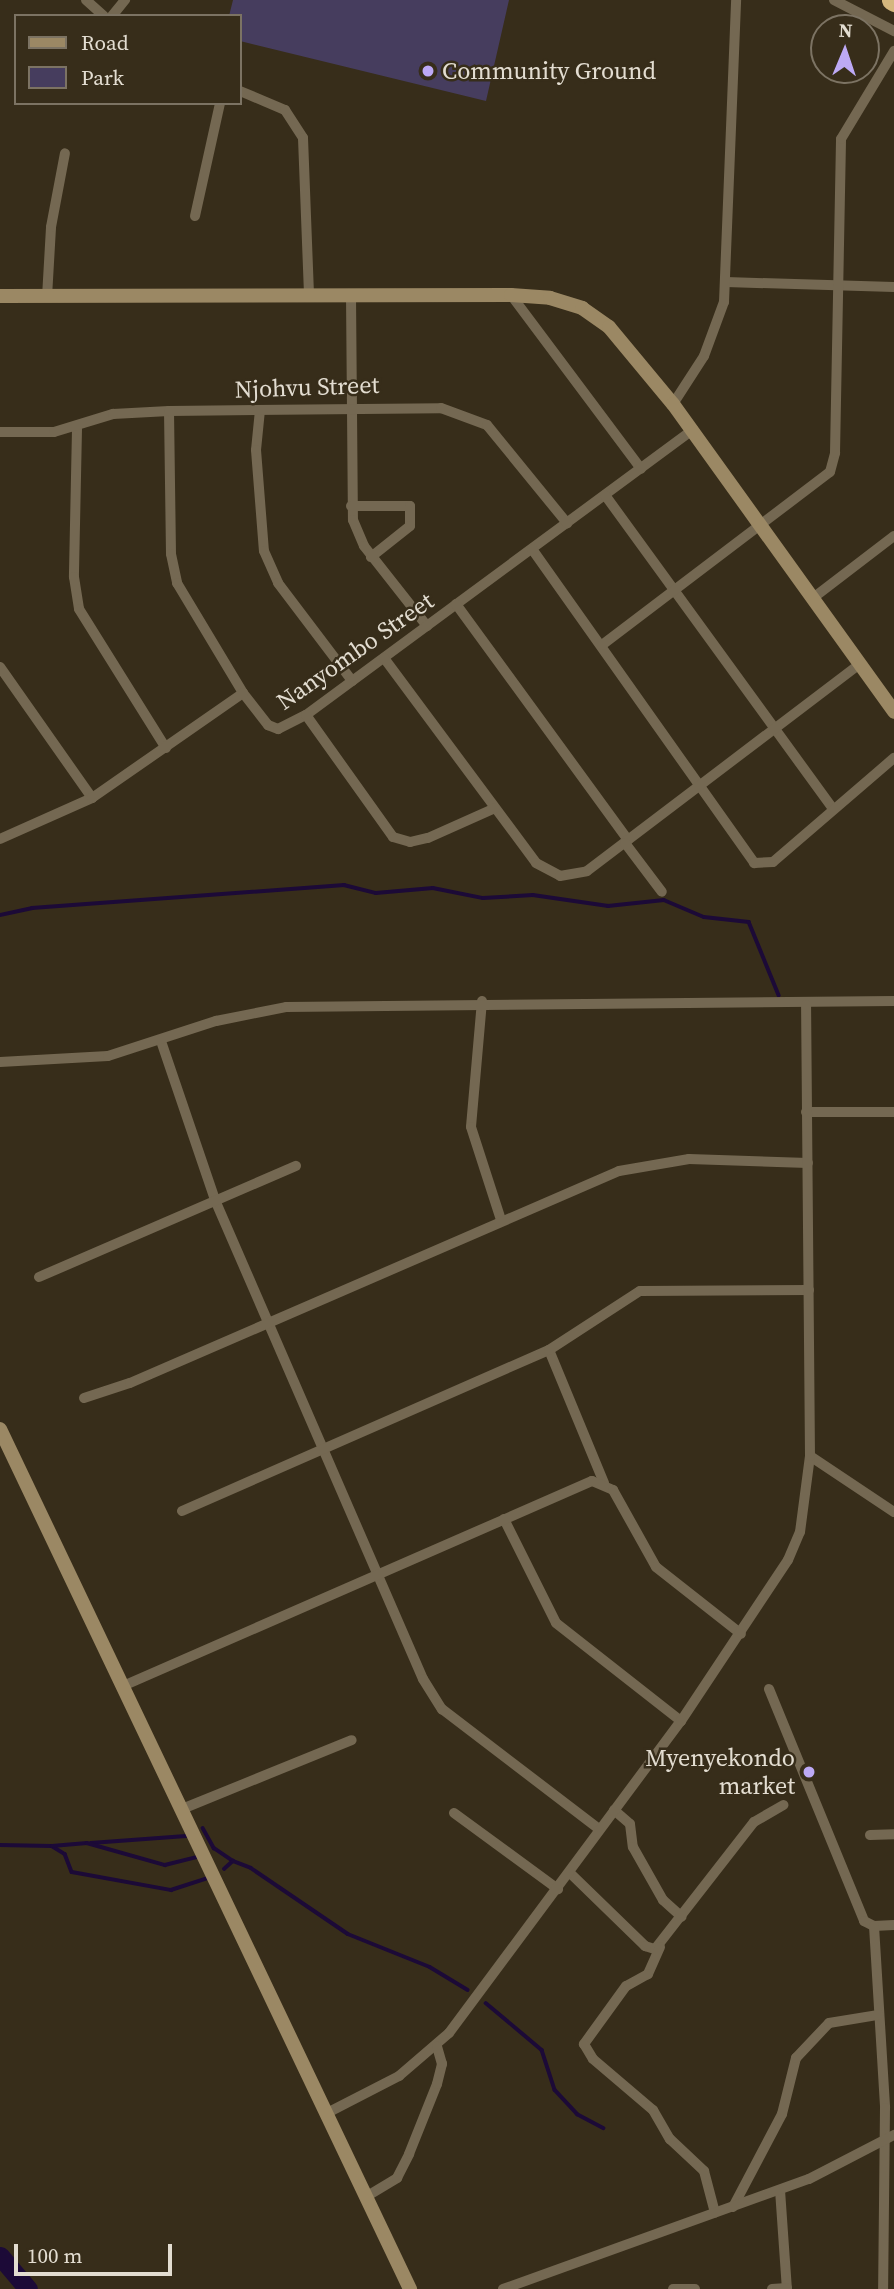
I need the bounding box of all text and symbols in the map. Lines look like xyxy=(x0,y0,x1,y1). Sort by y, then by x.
legend xyxy=(14,14,242,105)
north arrow xyxy=(810,14,880,84)
text: N xyxy=(838,17,853,43)
text: Road xyxy=(81,28,129,57)
place label: Community Ground xyxy=(442,57,656,85)
text: Park xyxy=(81,63,124,92)
marker: Community Ground xyxy=(420,63,436,79)
street label: Njohvu Street xyxy=(234,370,380,404)
street label: Nanyombo Street xyxy=(271,586,439,716)
place label: Myenyekondo market xyxy=(645,1744,795,1800)
marker: Myenyekondo market xyxy=(801,1764,817,1780)
scale bar xyxy=(18,2230,175,2274)
text: 100 m xyxy=(27,2241,82,2270)

